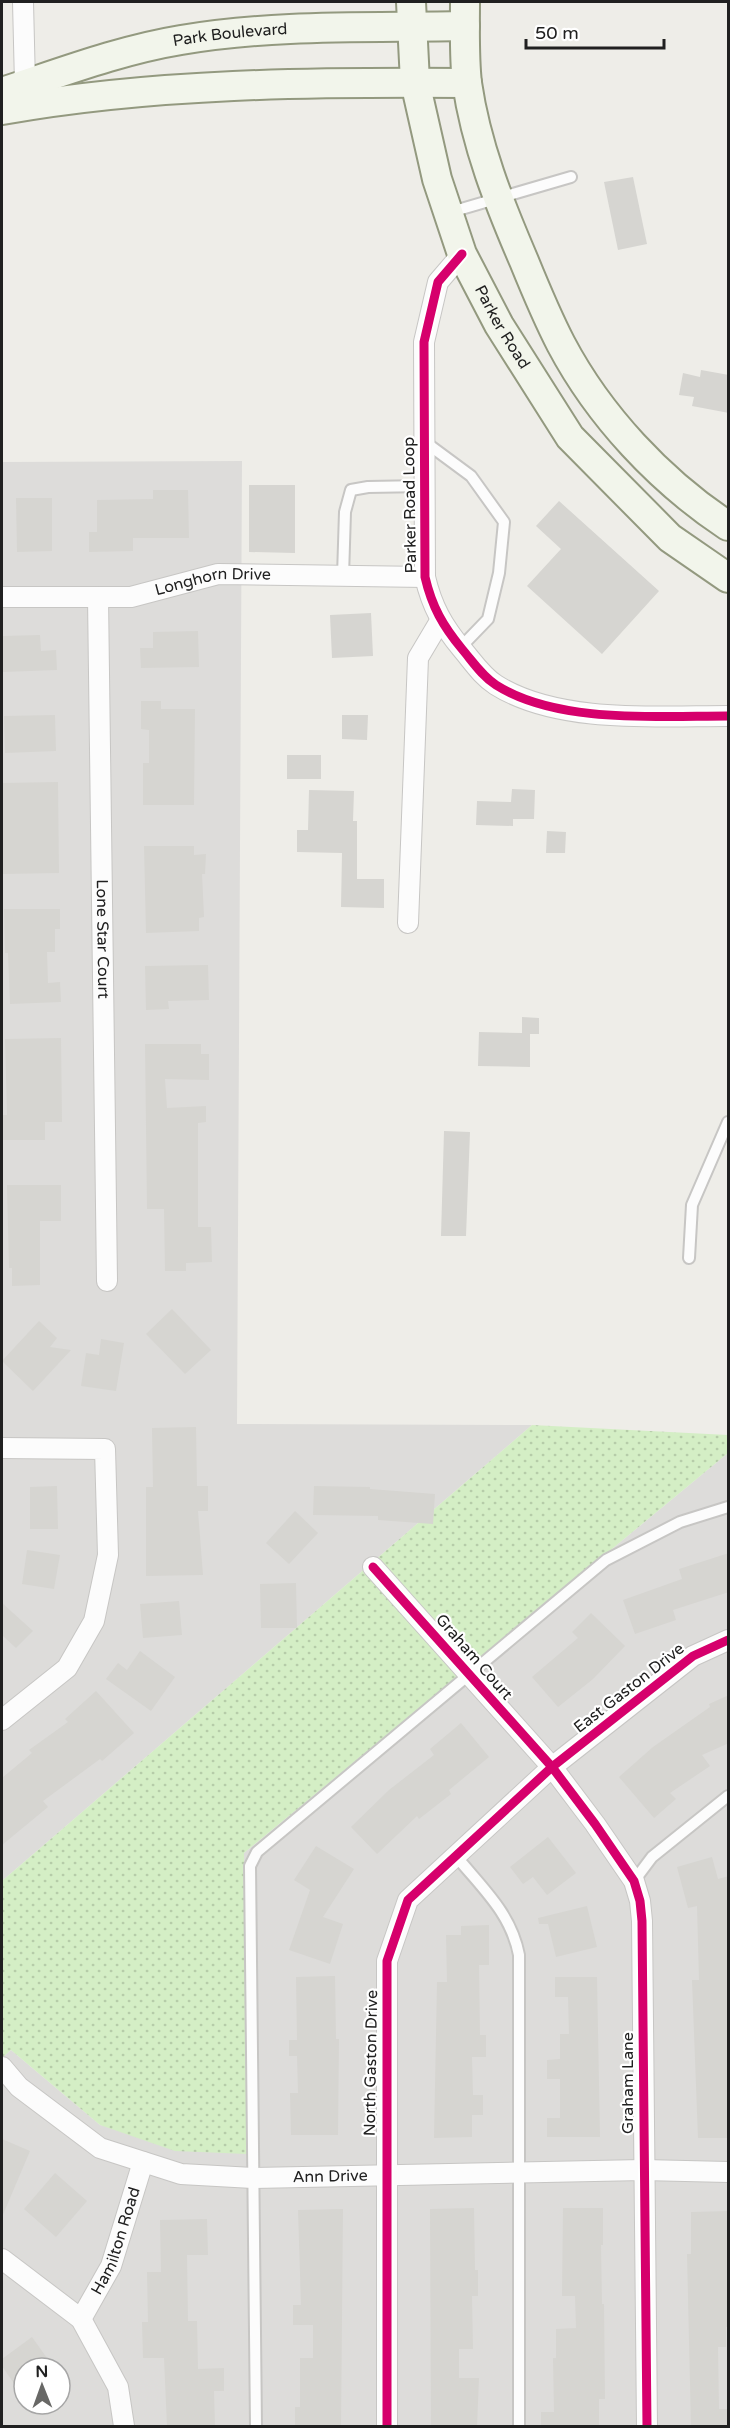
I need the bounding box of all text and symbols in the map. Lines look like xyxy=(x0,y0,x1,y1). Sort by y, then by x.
scale bar xyxy=(526,12,664,50)
street label: Park Boulevard xyxy=(171,19,288,51)
text: 50 m xyxy=(535,22,579,44)
street label: Parker Road xyxy=(470,282,534,373)
street label: Parker Road Loop xyxy=(399,437,421,573)
street label: Longhorn Drive xyxy=(153,564,271,600)
street label: Lone Star Court xyxy=(92,879,113,999)
street label: Graham Court xyxy=(431,1610,517,1704)
street label: East Gaston Drive xyxy=(570,1639,688,1737)
street label: North Gaston Drive xyxy=(360,1990,382,2136)
street label: Graham Lane xyxy=(618,2032,638,2134)
street label: Ann Drive xyxy=(292,2166,368,2187)
street label: Hamilton Road xyxy=(87,2185,145,2299)
north arrow xyxy=(12,2356,72,2416)
text: N xyxy=(35,2362,48,2382)

